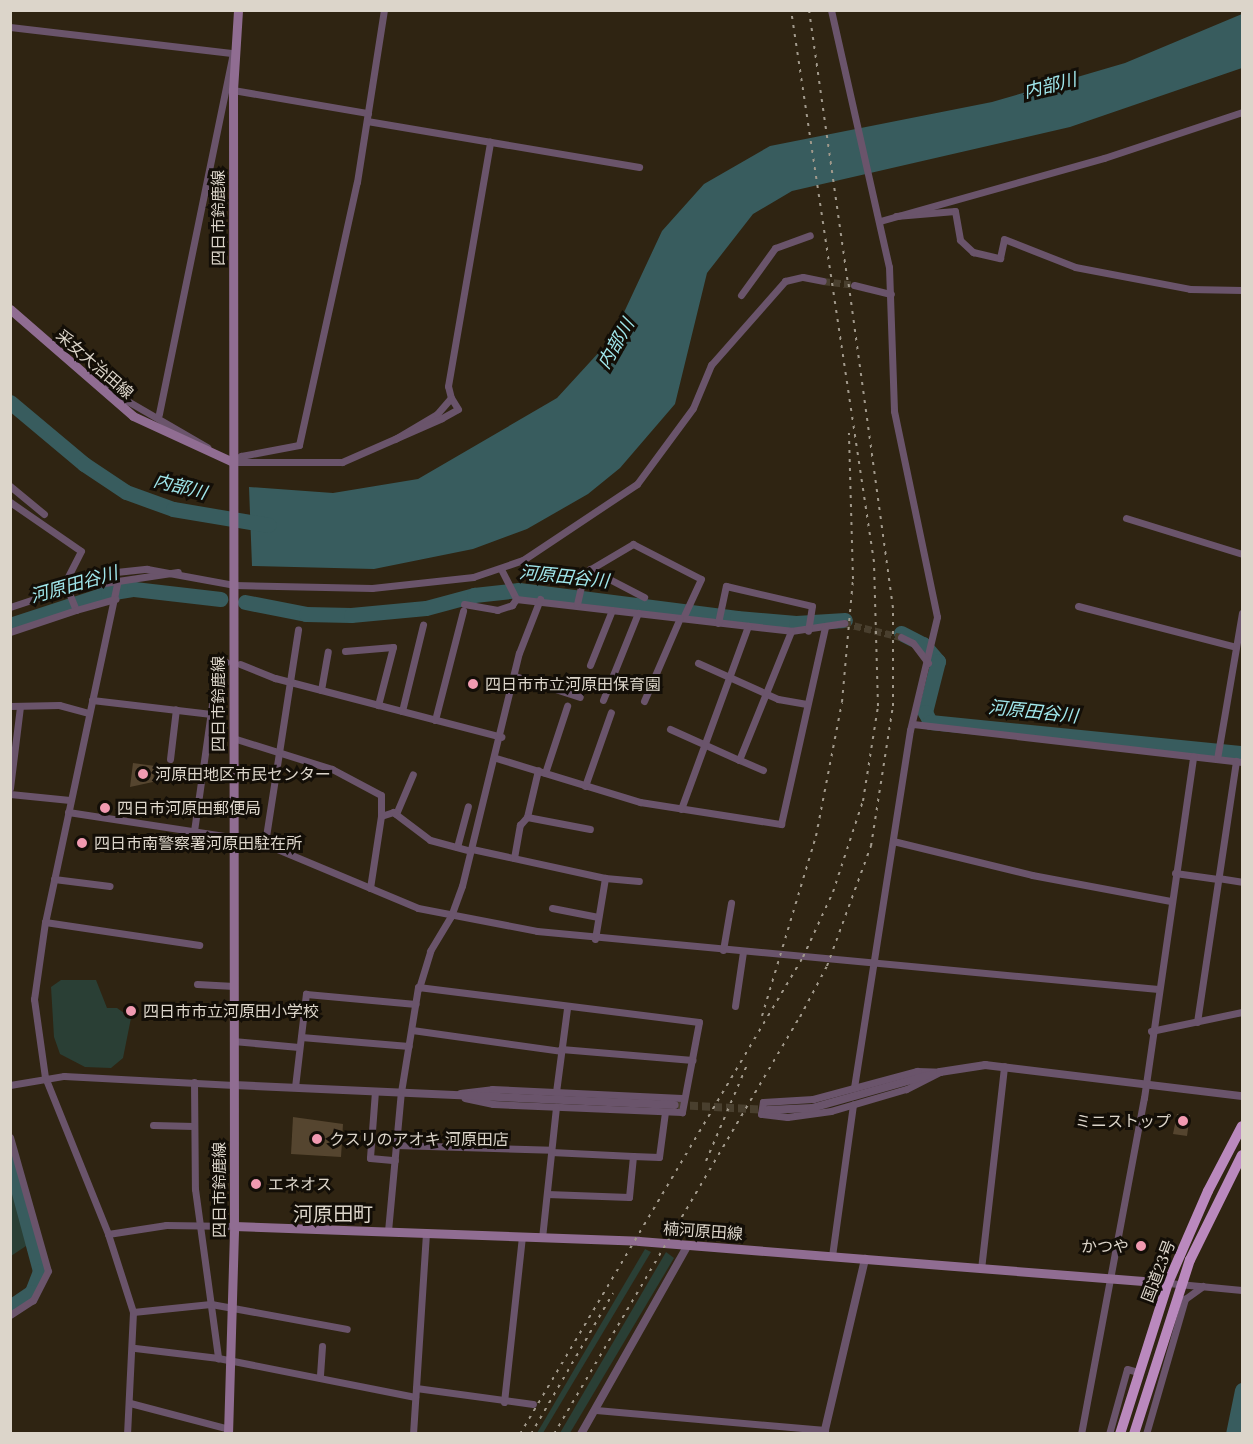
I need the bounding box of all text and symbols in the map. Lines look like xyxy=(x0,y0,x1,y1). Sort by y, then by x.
water label: 内部川 xyxy=(1021,69,1079,103)
street label: 四日市鈴鹿線 xyxy=(208,170,228,266)
water label: 内部川 xyxy=(593,315,639,373)
street label: 采女大治田線 xyxy=(52,325,138,403)
water label: 内部川 xyxy=(151,470,209,504)
water label: 河原田谷川 xyxy=(28,562,120,608)
water label: 河原田谷川 xyxy=(518,562,610,592)
street label: 四日市鈴鹿線 xyxy=(208,656,228,752)
place label: 四日市市立河原田保育園 xyxy=(485,674,661,694)
marker: 四日市市立河原田保育園 xyxy=(466,677,480,691)
water label: 河原田谷川 xyxy=(987,697,1079,727)
place label: 河原田地区市民センター xyxy=(155,764,331,784)
marker: 河原田地区市民センター xyxy=(136,767,150,781)
place label: 四日市河原田郵便局 xyxy=(117,798,261,818)
marker: 四日市河原田郵便局 xyxy=(98,801,112,815)
place label: 四日市南警察署河原田駐在所 xyxy=(94,833,302,853)
marker: 四日市南警察署河原田駐在所 xyxy=(75,836,89,850)
place label: 四日市市立河原田小学校 xyxy=(143,1001,319,1021)
marker: 四日市市立河原田小学校 xyxy=(124,1004,138,1018)
place label: ミニストップ xyxy=(1075,1111,1171,1131)
marker: ミニストップ xyxy=(1176,1114,1190,1128)
place label: クスリのアオキ 河原田店 xyxy=(329,1129,509,1149)
marker: クスリのアオキ 河原田店 xyxy=(310,1132,324,1146)
street label: 四日市鈴鹿線 xyxy=(209,1142,229,1238)
place label: エネオス xyxy=(268,1174,332,1194)
marker: エネオス xyxy=(249,1177,263,1191)
district label: 河原田町 xyxy=(293,1201,373,1225)
street label: 楠河原田線 xyxy=(662,1219,744,1243)
place label: かつや xyxy=(1081,1236,1129,1256)
street label: 国道23号 xyxy=(1137,1237,1179,1305)
marker: かつや xyxy=(1134,1239,1148,1253)

